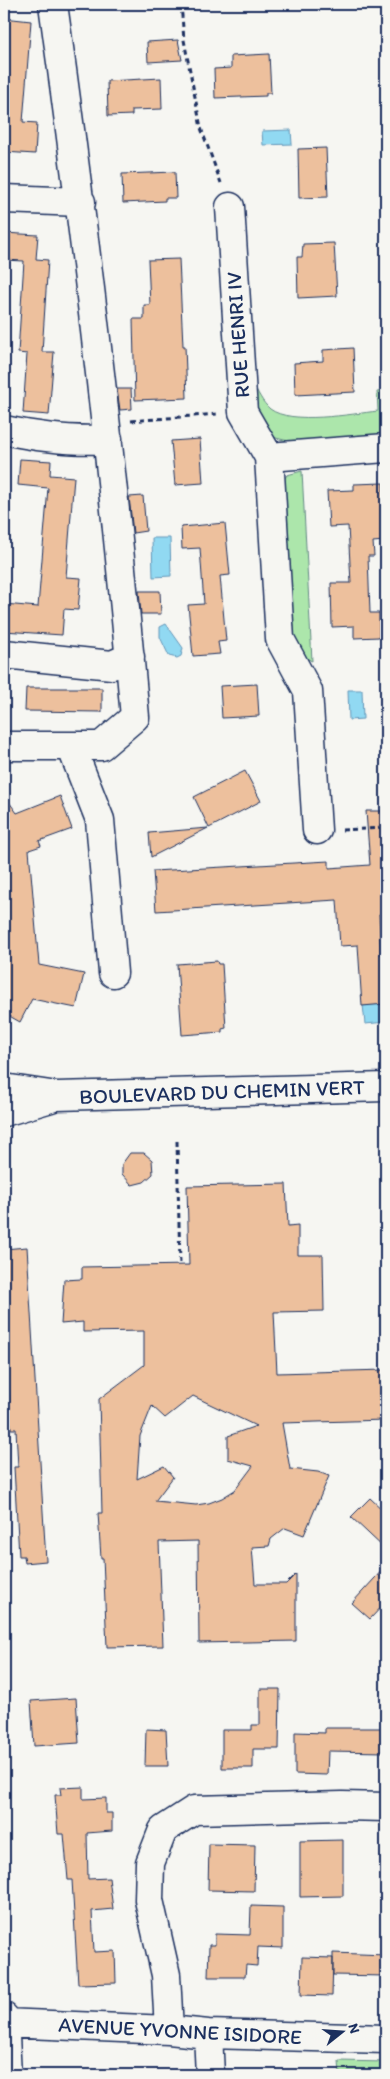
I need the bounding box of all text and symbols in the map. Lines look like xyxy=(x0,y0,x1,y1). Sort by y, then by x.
street label: RUE HENRI IV xyxy=(221,270,254,399)
street label: BOULEVARD DU CHEMIN VERT xyxy=(79,1074,365,1109)
north arrow xyxy=(318,2006,368,2056)
street label: AVENUE YVONNE ISIDORE xyxy=(58,2012,302,2049)
text: N xyxy=(344,2021,363,2035)

